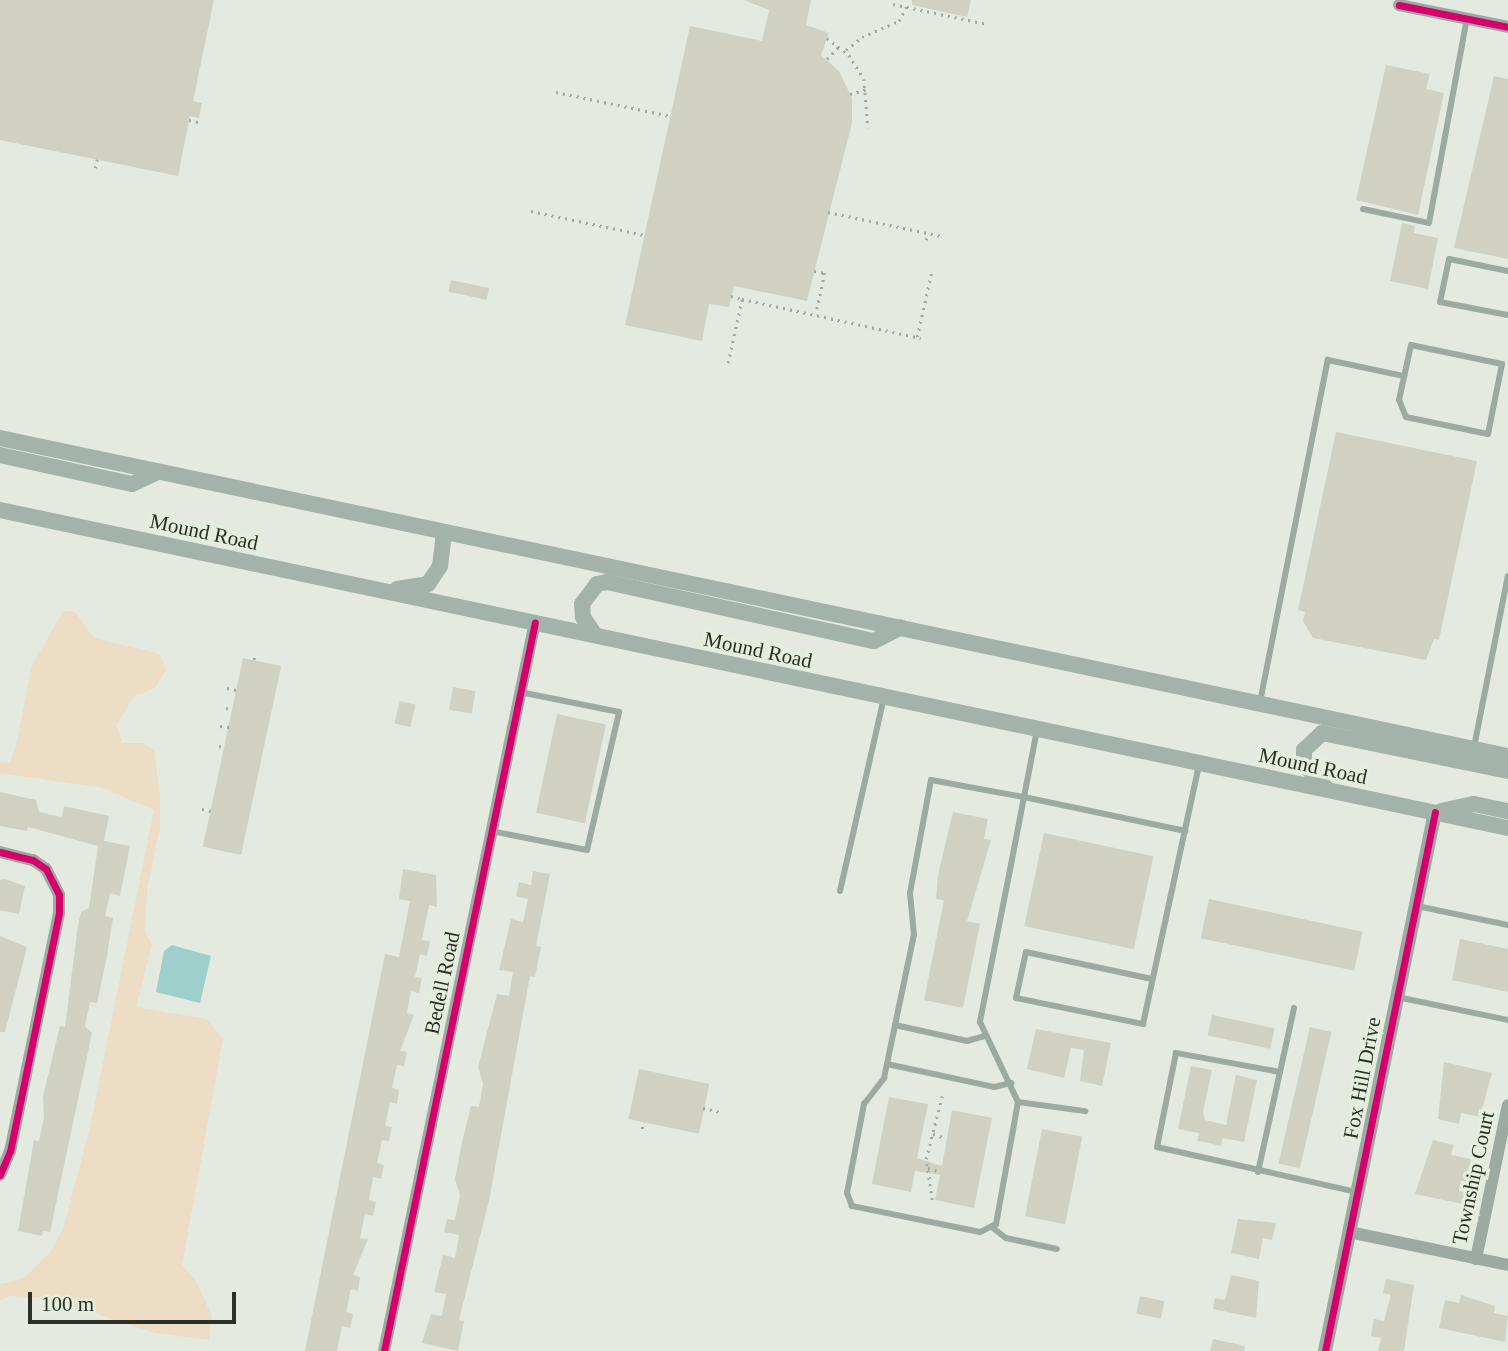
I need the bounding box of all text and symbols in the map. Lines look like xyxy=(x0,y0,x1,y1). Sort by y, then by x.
street label: Mound Road xyxy=(147,508,261,556)
street label: Mound Road xyxy=(701,626,815,674)
street label: Mound Road xyxy=(1256,742,1370,790)
street label: Bedell Road xyxy=(419,929,465,1037)
street label: Fox Hill Drive xyxy=(1338,1015,1386,1141)
street label: Township Court xyxy=(1447,1109,1499,1247)
scale bar xyxy=(32,1278,240,1322)
text: 100 m xyxy=(41,1292,94,1316)

